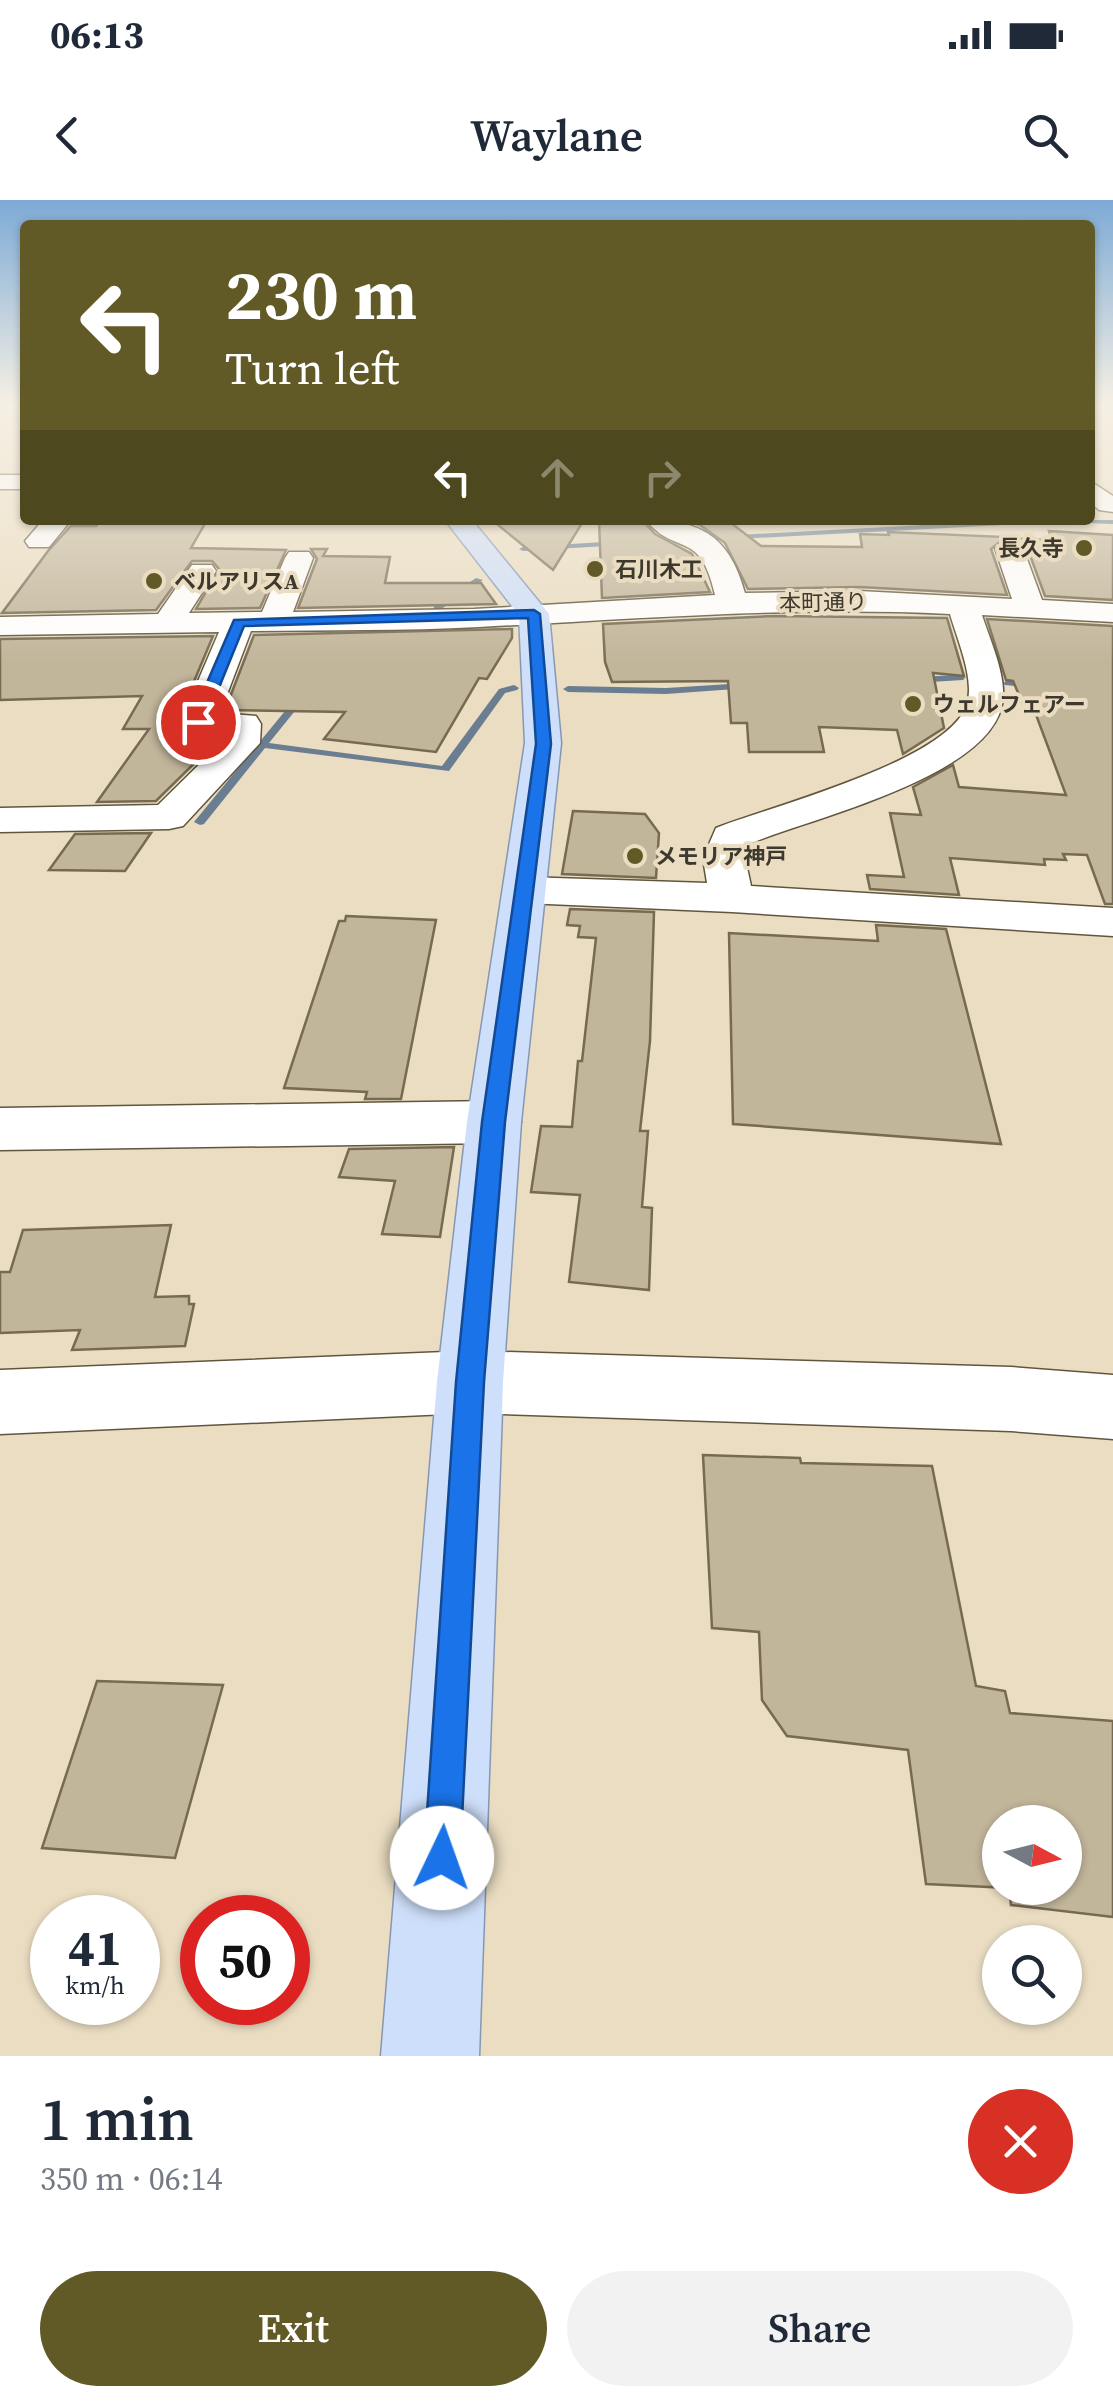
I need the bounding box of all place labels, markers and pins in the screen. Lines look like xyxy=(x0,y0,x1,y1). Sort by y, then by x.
place label: 長久寺 xyxy=(998,533,1064,563)
marker: 長久寺 xyxy=(1073,537,1095,559)
place label: 石川木工 xyxy=(615,554,703,584)
marker: 石川木工 xyxy=(584,558,606,580)
place label: ベルアリスA xyxy=(174,566,299,596)
marker: ベルアリスA xyxy=(143,570,165,592)
pin xyxy=(156,680,241,765)
place label: ウェルフェアー xyxy=(933,689,1086,719)
marker: ウェルフェアー xyxy=(902,693,924,715)
place label: メモリア神戸 xyxy=(655,841,787,871)
marker: メモリア神戸 xyxy=(624,845,646,867)

